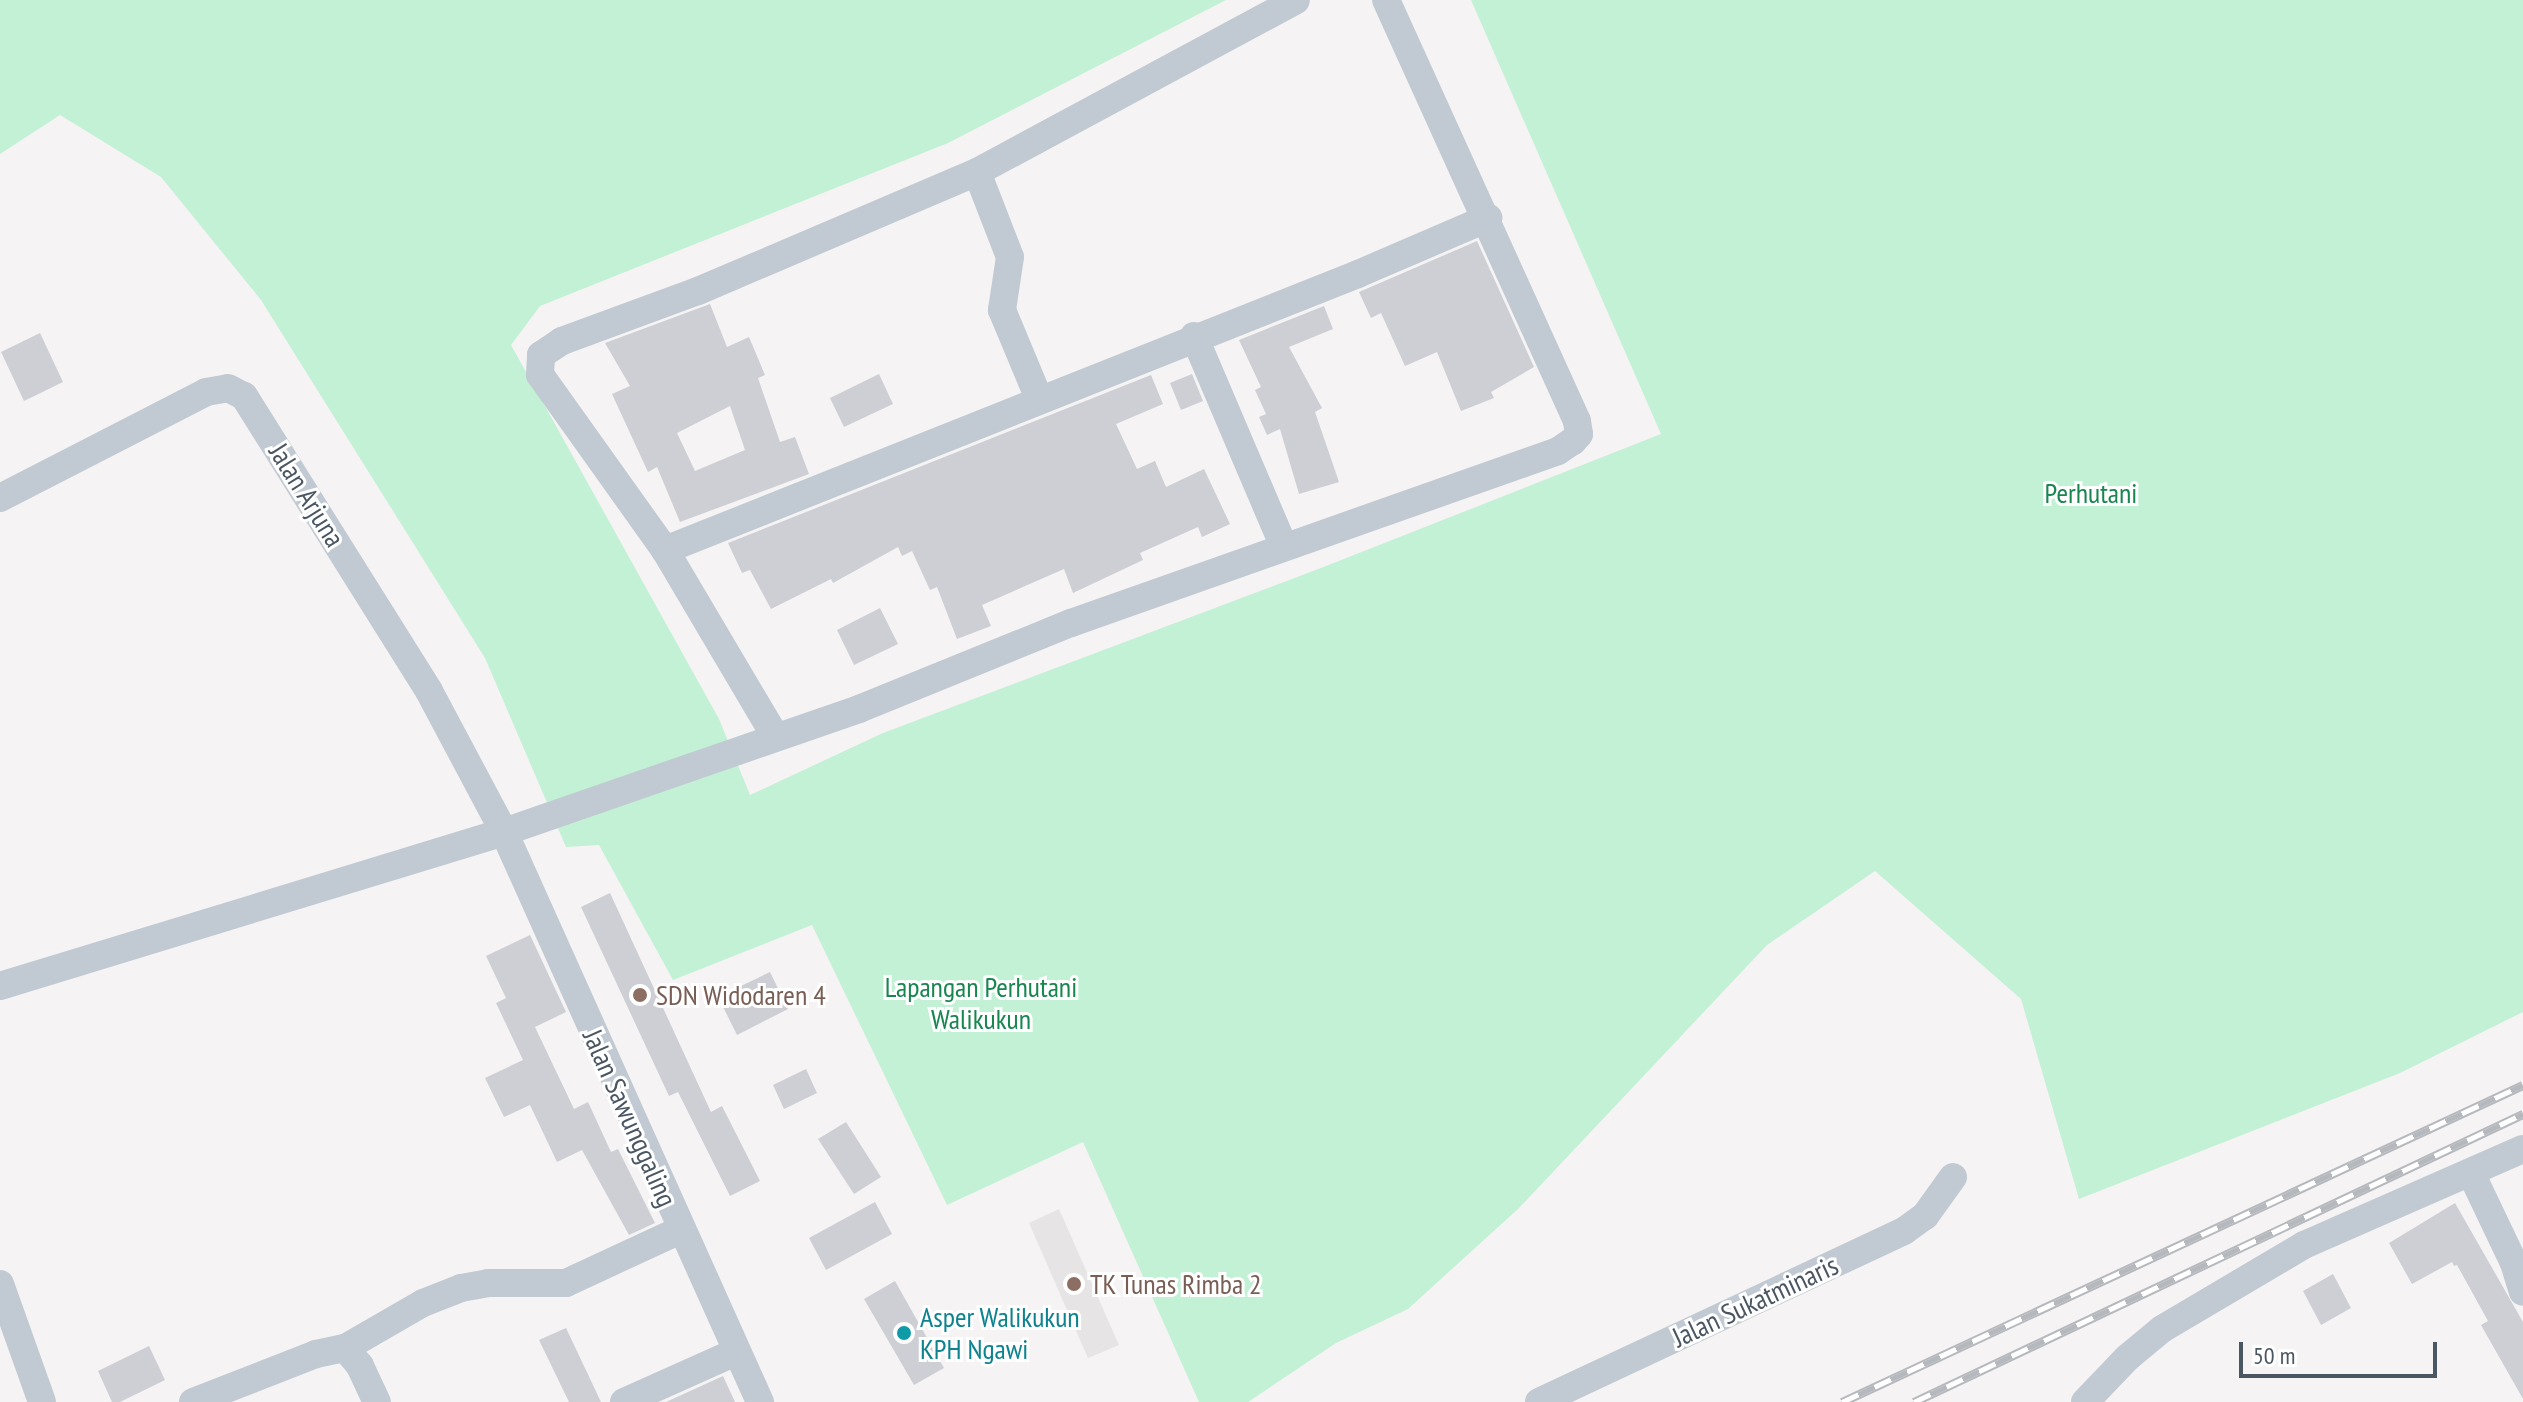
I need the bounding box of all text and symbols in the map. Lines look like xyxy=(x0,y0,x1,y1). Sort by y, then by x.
street label: Jalan Arjuna xyxy=(262,437,352,553)
park label: Perhutani xyxy=(2045,476,2137,510)
park label: Lapangan Perhutani Walikukun xyxy=(885,970,1077,1036)
place label: SDN Widodaren 4 xyxy=(656,978,826,1012)
marker: SDN Widodaren 4 xyxy=(631,986,649,1004)
street label: Jalan Sawunggaling xyxy=(576,1024,684,1212)
street label: Jalan Sukatminaris xyxy=(1667,1248,1843,1354)
place label: TK Tunas Rimba 2 xyxy=(1090,1267,1263,1301)
marker: TK Tunas Rimba 2 xyxy=(1065,1275,1083,1293)
place label: Asper Walikukun KPH Ngawi xyxy=(920,1300,1080,1366)
marker: Asper Walikukun KPH Ngawi xyxy=(895,1324,913,1342)
scale bar xyxy=(2243,1326,2441,1376)
text: 50 m xyxy=(2253,1340,2295,1371)

